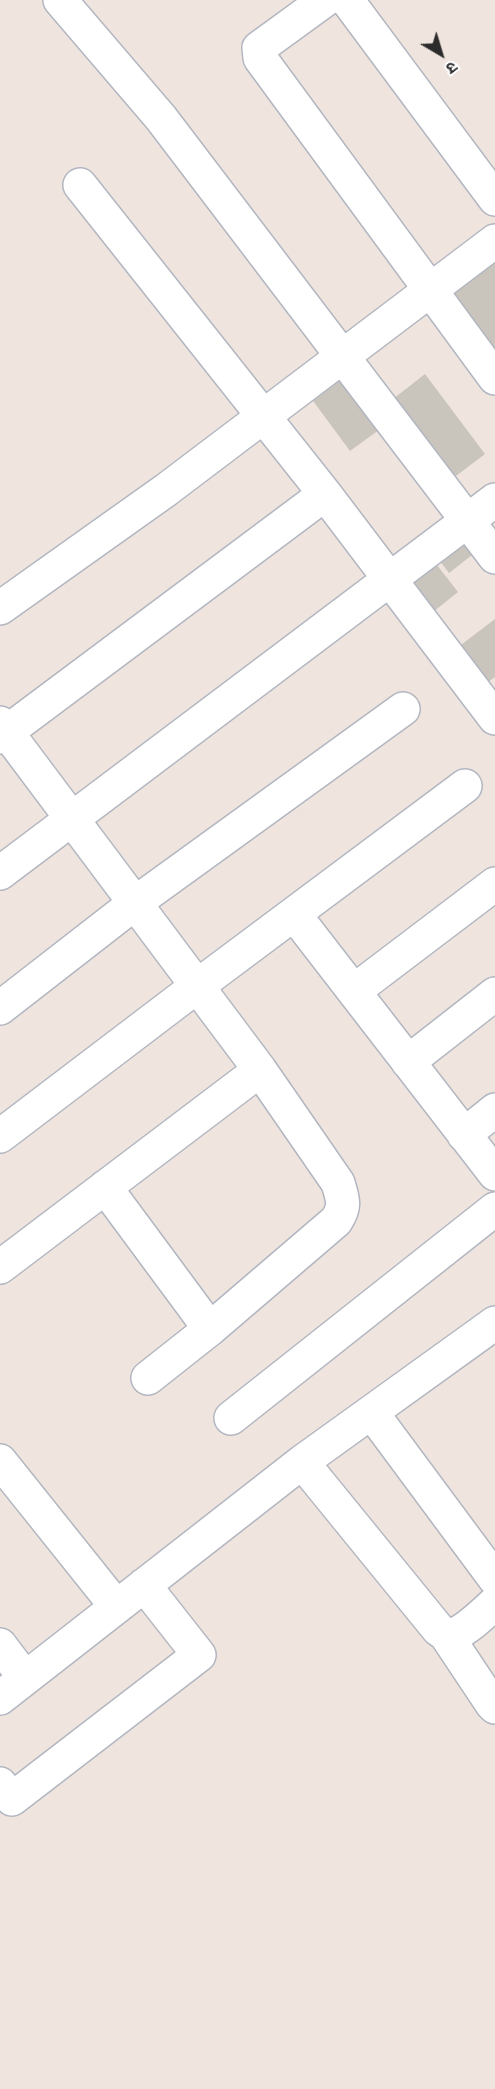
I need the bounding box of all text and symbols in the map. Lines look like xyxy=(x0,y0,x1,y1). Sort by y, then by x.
north arrow xyxy=(411,24,471,84)
text: उ xyxy=(442,57,462,79)

